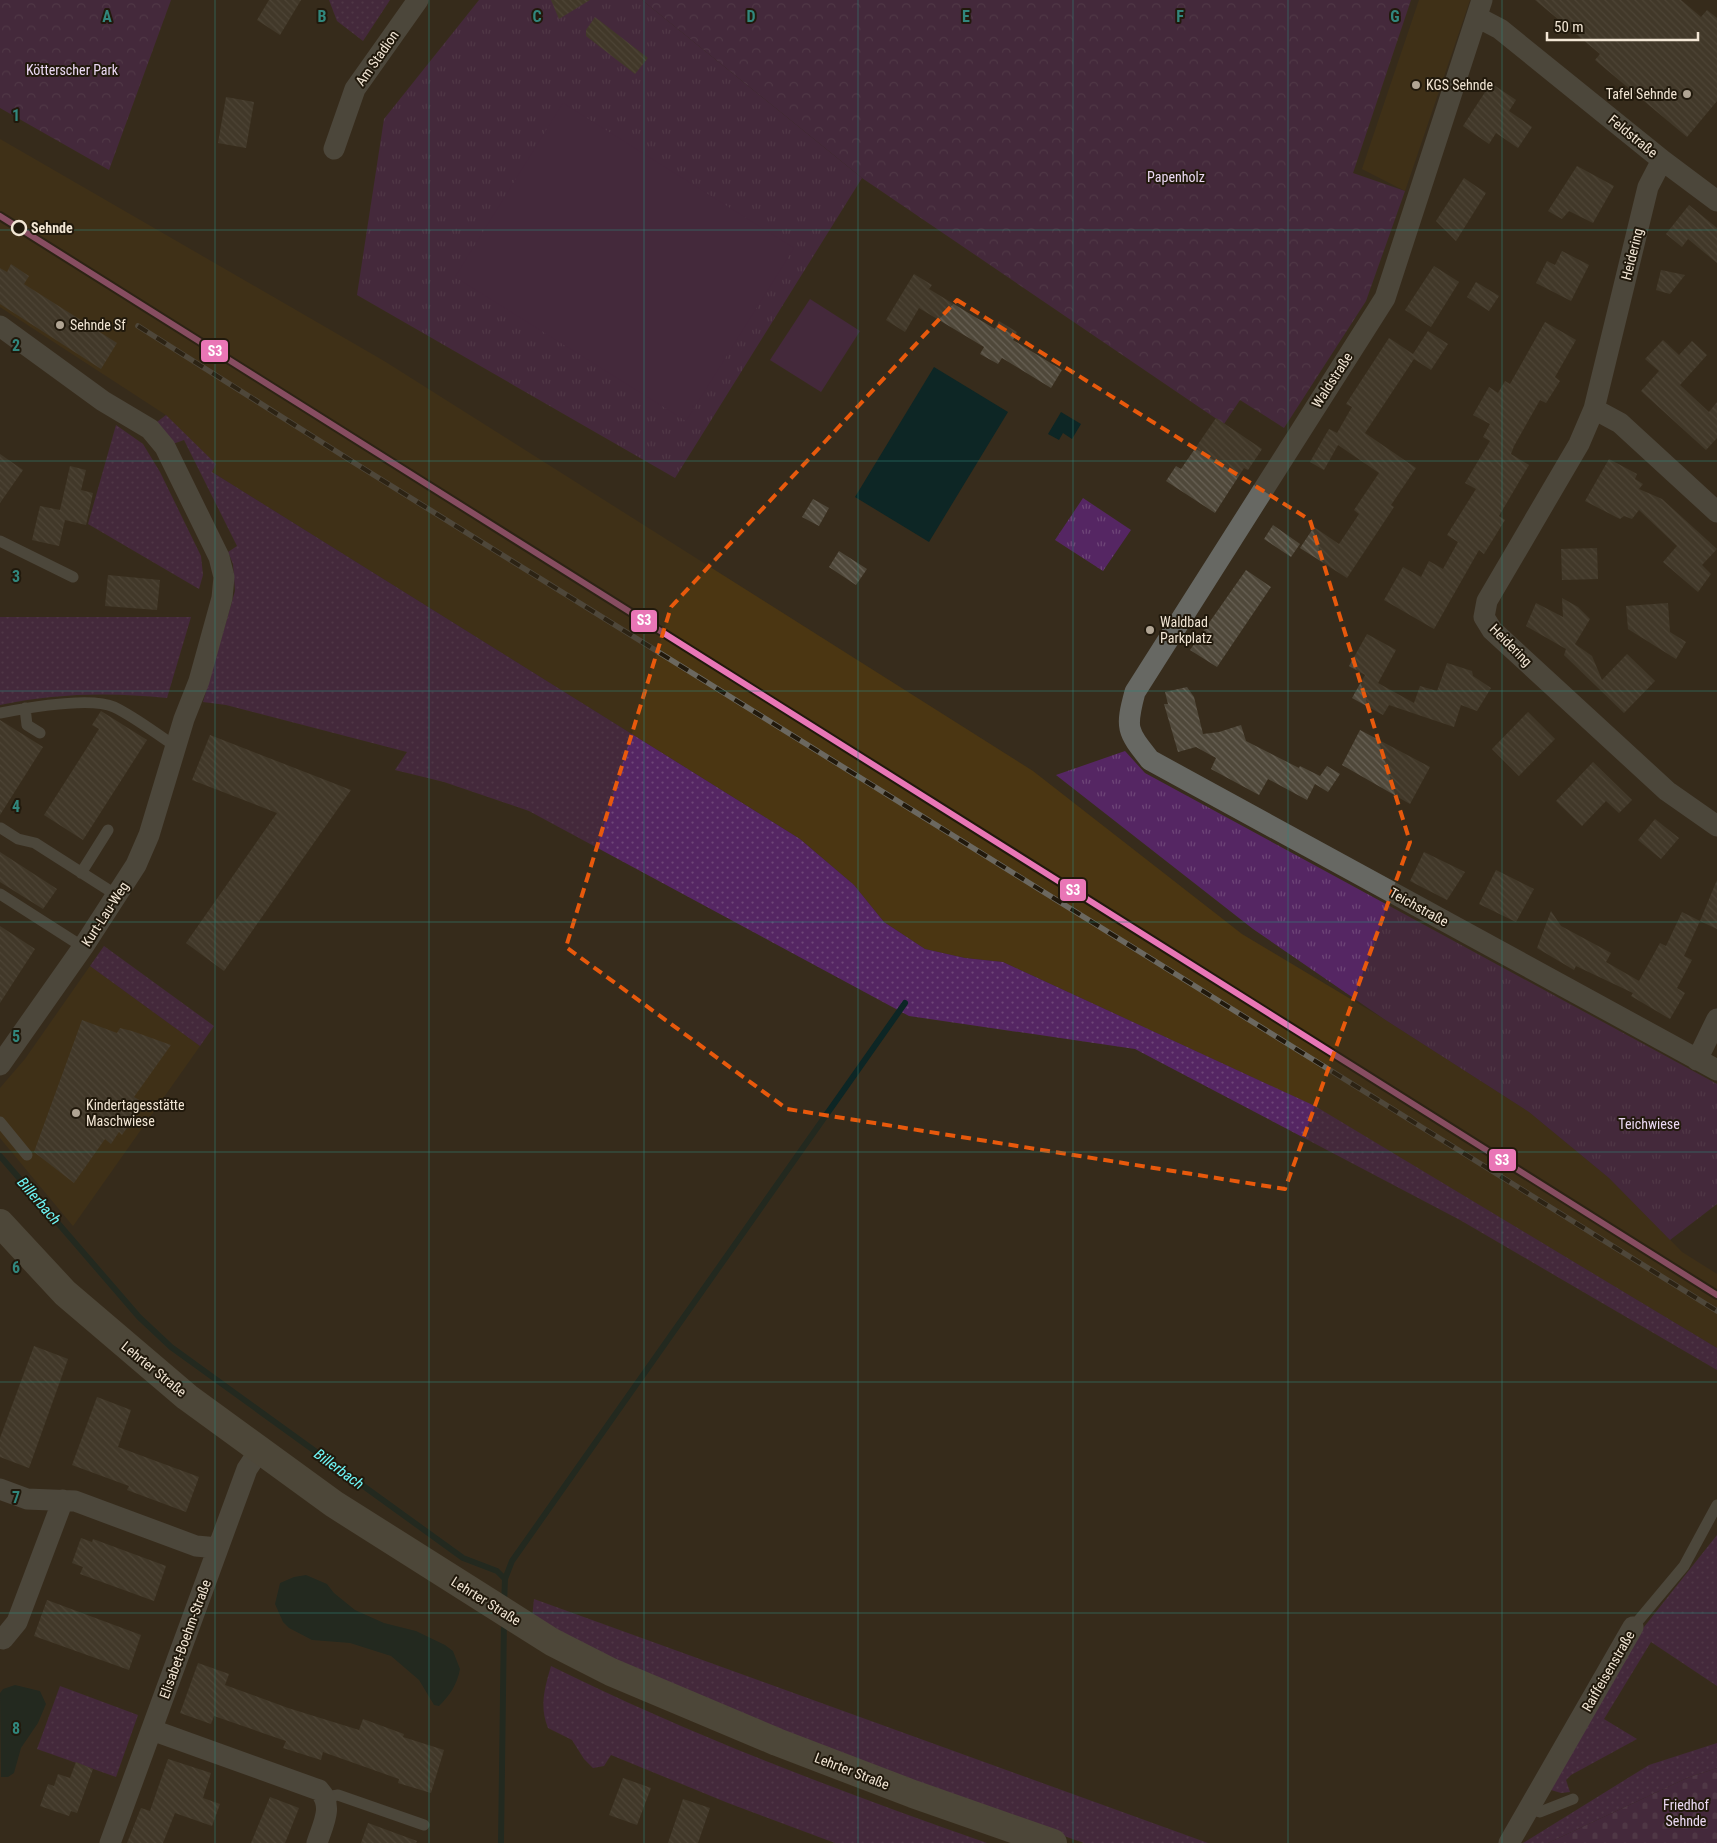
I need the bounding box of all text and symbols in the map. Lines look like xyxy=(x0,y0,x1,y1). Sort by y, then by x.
text: A xyxy=(102,7,112,26)
text: B xyxy=(318,7,327,26)
text: C xyxy=(532,7,542,26)
text: D xyxy=(746,7,756,26)
text: E xyxy=(962,7,970,26)
text: F xyxy=(1176,7,1184,26)
text: G xyxy=(1390,7,1400,26)
scale bar xyxy=(1547,10,1698,42)
text: 50 m xyxy=(1554,18,1584,36)
street label: Am Stadion xyxy=(352,27,402,89)
park label: Kötterscher Park xyxy=(26,62,119,78)
place label: KGS Sehnde xyxy=(1426,77,1493,93)
marker: KGS Sehnde xyxy=(1410,79,1422,91)
place label: Tafel Sehnde xyxy=(1606,86,1677,102)
marker: Tafel Sehnde xyxy=(1681,88,1693,100)
text: 1 xyxy=(12,106,20,125)
street label: Feldstraße xyxy=(1605,111,1661,161)
park label: Papenholz xyxy=(1147,169,1205,185)
marker: Sehnde xyxy=(11,220,27,236)
place label: Sehnde xyxy=(31,220,73,236)
street label: Heidering xyxy=(1618,226,1646,282)
place label: Sehnde Sf xyxy=(70,317,126,333)
marker: Sehnde Sf xyxy=(54,319,66,331)
text: 2 xyxy=(12,336,20,355)
line badge: S3 xyxy=(200,339,229,363)
text: S3 xyxy=(208,343,222,359)
street label: Waldstraße xyxy=(1308,349,1356,411)
text: 3 xyxy=(12,567,20,586)
line badge: S3 xyxy=(630,609,658,633)
text: S3 xyxy=(637,612,651,628)
place label: Waldbad Parkplatz xyxy=(1160,614,1212,646)
street label: Heidering xyxy=(1487,621,1535,669)
marker: Waldbad Parkplatz xyxy=(1144,624,1156,636)
text: 4 xyxy=(12,797,20,816)
line badge: S3 xyxy=(1059,878,1087,902)
street label: Kurt-Lau-Weg xyxy=(78,879,132,949)
text: S3 xyxy=(1066,882,1080,898)
street label: Teichstraße xyxy=(1387,884,1452,930)
text: 5 xyxy=(12,1027,20,1046)
place label: Kindertagesstätte Maschwiese xyxy=(86,1097,185,1129)
marker: Kindertagesstätte Maschwiese xyxy=(70,1107,82,1119)
park label: Teichwiese xyxy=(1618,1116,1680,1132)
line badge: S3 xyxy=(1488,1148,1517,1172)
text: S3 xyxy=(1495,1152,1509,1168)
water label: Billerbach xyxy=(13,1174,65,1228)
text: 6 xyxy=(12,1258,20,1277)
street label: Lehrter Straße xyxy=(118,1338,190,1400)
water label: Billerbach xyxy=(311,1445,367,1493)
text: 7 xyxy=(12,1488,20,1507)
street label: Lehrter Straße xyxy=(448,1573,524,1629)
street label: Elisabet-Boehm-Straße xyxy=(156,1577,214,1701)
street label: Raiffeisenstraße xyxy=(1578,1627,1638,1714)
text: 8 xyxy=(12,1719,20,1738)
street label: Lehrter Straße xyxy=(812,1749,892,1793)
park label: Friedhof Sehnde xyxy=(1663,1797,1709,1829)

